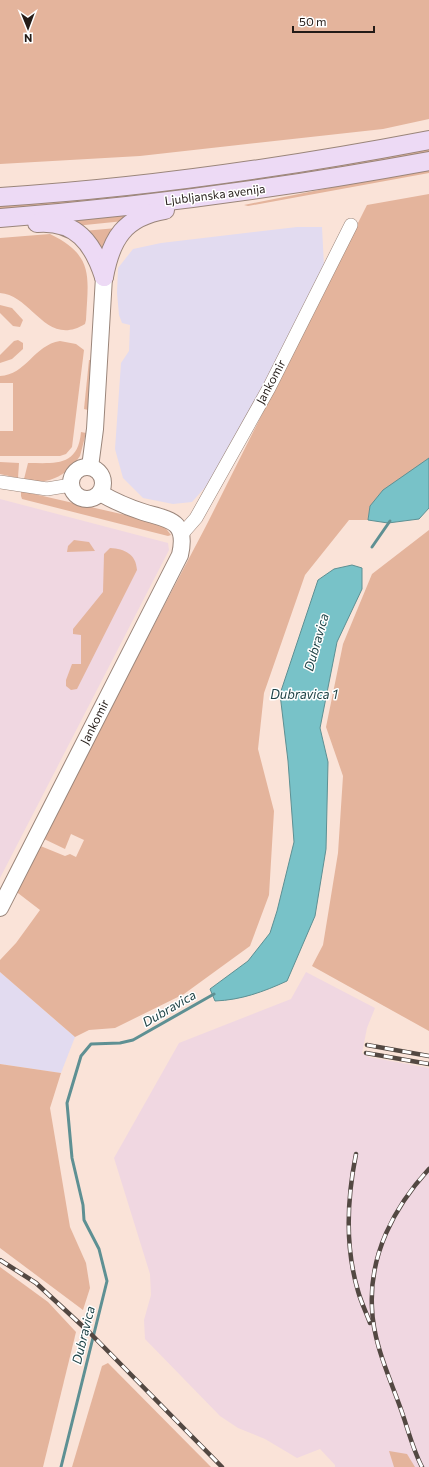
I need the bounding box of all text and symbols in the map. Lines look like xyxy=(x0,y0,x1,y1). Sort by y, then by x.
north arrow xyxy=(8,8,48,48)
scale bar xyxy=(293,8,374,34)
text: 50 m xyxy=(299,14,327,28)
text: N xyxy=(24,32,32,45)
street label: Ljubljanska avenija xyxy=(164,181,266,207)
street label: Jankomir xyxy=(253,357,289,407)
water label: Dubravica xyxy=(300,611,332,673)
water label: Dubravica 1 xyxy=(270,686,338,702)
street label: Jankomir xyxy=(77,697,112,747)
water label: Dubravica xyxy=(139,986,199,1030)
water label: Dubravica xyxy=(68,1304,98,1366)

